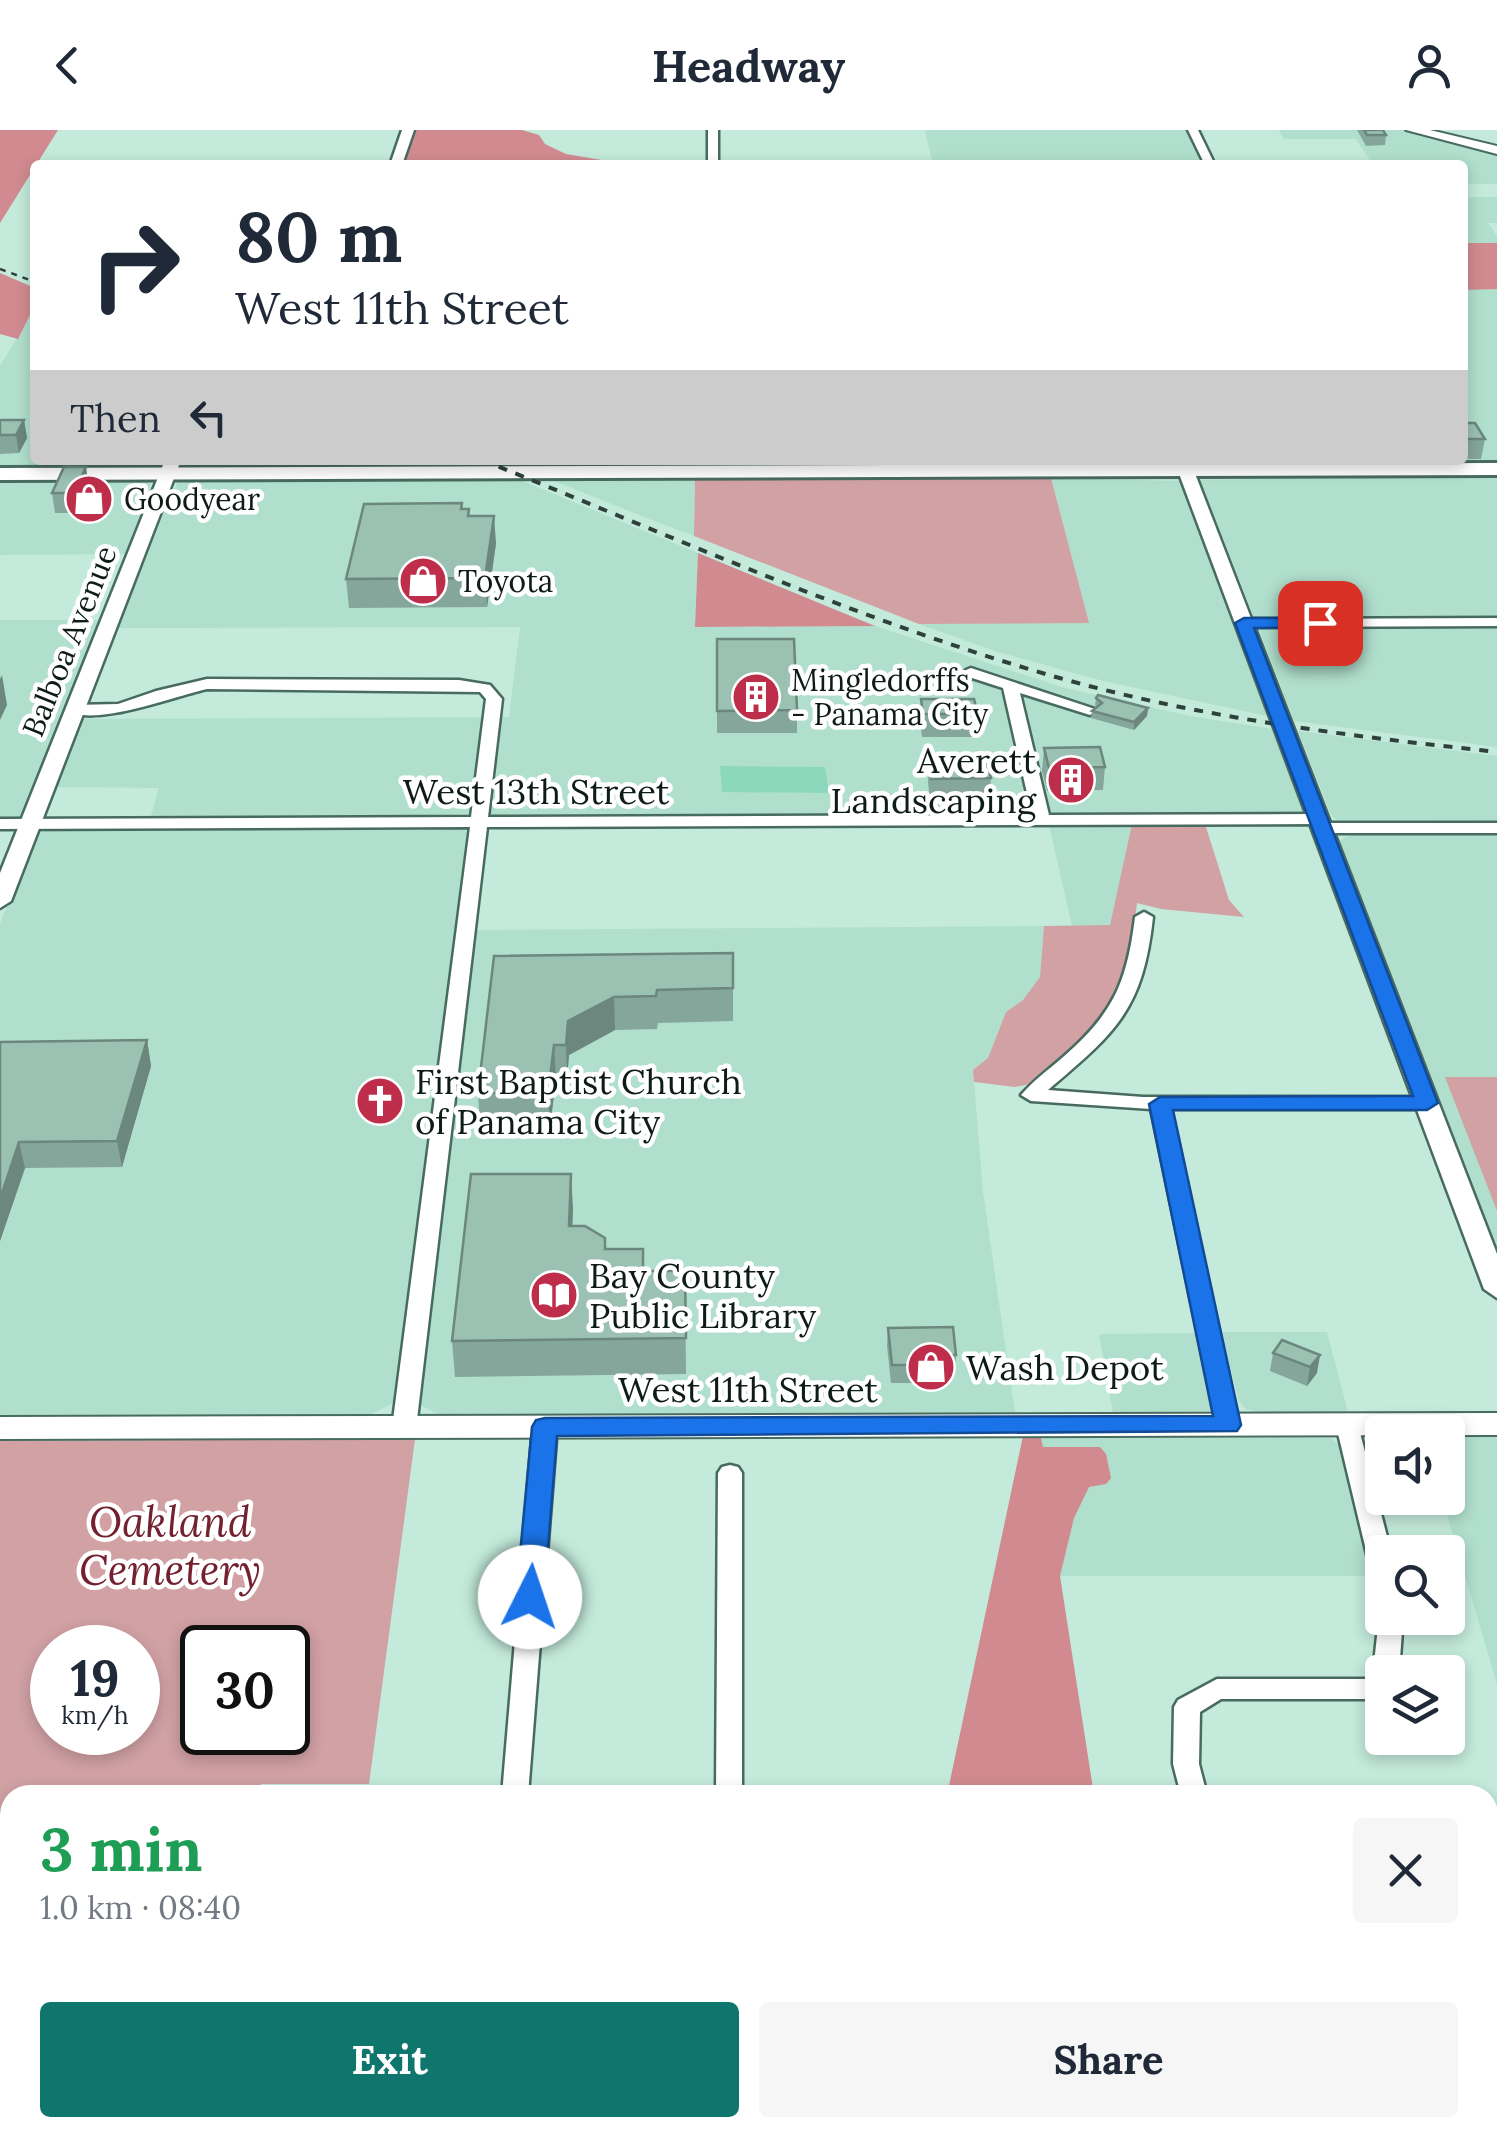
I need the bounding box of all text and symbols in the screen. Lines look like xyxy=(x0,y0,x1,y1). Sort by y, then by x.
text: Headway xyxy=(652,37,845,94)
icon: back xyxy=(40,38,95,93)
icon: person xyxy=(1402,38,1457,93)
text: 80 m xyxy=(235,192,402,281)
icon: right xyxy=(70,200,200,330)
text: West 11th Street xyxy=(235,279,569,336)
icon: left xyxy=(181,390,236,445)
text: Then xyxy=(70,394,161,442)
shop icon: Goodyear xyxy=(63,473,115,525)
place label: Goodyear xyxy=(124,480,260,519)
street label: Balboa Avenue xyxy=(13,540,125,742)
shop icon: Toyota xyxy=(397,555,449,607)
place label: Toyota xyxy=(458,562,553,601)
pin xyxy=(1278,581,1363,666)
icon: arrive xyxy=(1293,596,1348,651)
place label: Mingledorffs - Panama City xyxy=(791,661,988,734)
building icon: Mingledorffs - Panama City xyxy=(730,671,782,723)
place label: Averett Landscaping xyxy=(831,738,1037,823)
building icon: Averett Landscaping xyxy=(1045,754,1097,806)
street label: West 13th Street xyxy=(403,769,670,814)
place label: First Baptist Church of Panama City xyxy=(415,1059,742,1144)
church icon: First Baptist Church of Panama City xyxy=(354,1075,406,1127)
place label: Bay County Public Library xyxy=(589,1253,817,1338)
library icon: Bay County Public Library xyxy=(528,1269,580,1321)
shop icon: Wash Depot xyxy=(905,1341,957,1393)
place label: Wash Depot xyxy=(966,1345,1164,1390)
street label: West 11th Street xyxy=(618,1367,878,1412)
map controls xyxy=(1365,1415,1465,1755)
button: sound xyxy=(1365,1415,1465,1515)
park label: Oakland Cemetery xyxy=(79,1495,261,1597)
button: search xyxy=(1365,1535,1465,1635)
position arrow xyxy=(478,1545,582,1649)
speed limit sign: 30 xyxy=(180,1625,310,1755)
text: 19 xyxy=(70,1646,120,1710)
button: layers xyxy=(1365,1655,1465,1755)
text: km/h xyxy=(61,1699,129,1731)
text: 3 min xyxy=(40,1811,202,1887)
button: close xyxy=(1353,1818,1458,1923)
text: 1.0 km · 08:40 xyxy=(40,1887,241,1928)
button: Exit xyxy=(40,2002,739,2117)
button: Share xyxy=(759,2002,1458,2117)

